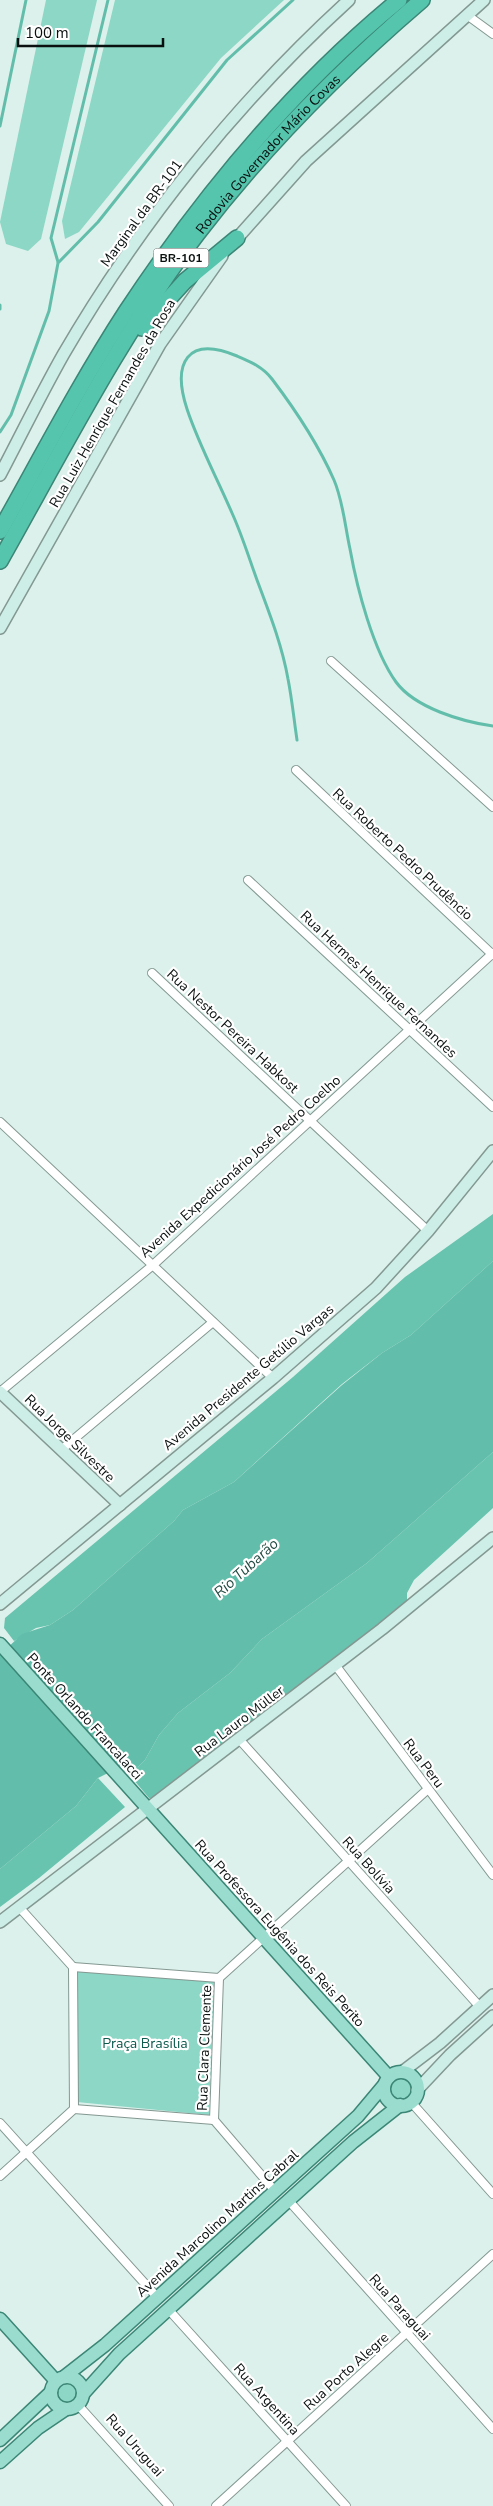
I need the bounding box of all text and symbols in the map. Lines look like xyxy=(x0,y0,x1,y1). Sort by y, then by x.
scale bar xyxy=(18,15,162,47)
text: 100 m xyxy=(25,23,69,43)
street label: Rodovia Governador Mário Covas xyxy=(191,70,345,238)
street label: Marginal da BR-101 xyxy=(97,156,185,270)
road number: BR-101 xyxy=(154,248,208,268)
street label: Rua Luiz Henrique Fernandes da Rosa xyxy=(45,296,180,511)
street label: Rua Roberto Pedro Prudêncio xyxy=(328,784,477,925)
street label: Rua Hermes Henrique Fernandes xyxy=(296,906,461,1062)
street label: Rua Nestor Pereira Habkost xyxy=(163,965,303,1098)
street label: Avenida Expedicionário José Pedro Coelho xyxy=(136,1071,345,1262)
street label: Avenida Presidente Getúlio Vargas xyxy=(159,1300,338,1455)
street label: Rua Jorge Silvestre xyxy=(20,1390,119,1487)
water label: Rio Tubarão xyxy=(209,1534,283,1602)
street label: Ponte Orlando Francalacci xyxy=(23,1649,147,1784)
street label: Rua Lauro Müller xyxy=(190,1681,288,1761)
street label: Rua Peru xyxy=(399,1735,448,1792)
street label: Rua Bolívia xyxy=(338,1833,399,1898)
street label: Rua Professora Eugênia dos Reis Perito xyxy=(190,1836,369,2031)
street label: Rua Clara Clemente xyxy=(193,1985,216,2111)
park label: Praça Brasília xyxy=(102,2034,188,2053)
street label: Avenida Marcolino Martins Cabral xyxy=(132,2145,303,2302)
street label: Rua Paraguai xyxy=(365,2270,435,2345)
street label: Rua Porto Alegre xyxy=(300,2328,393,2415)
street label: Rua Argentina xyxy=(229,2359,304,2439)
street label: Rua Uruguai xyxy=(101,2410,168,2481)

